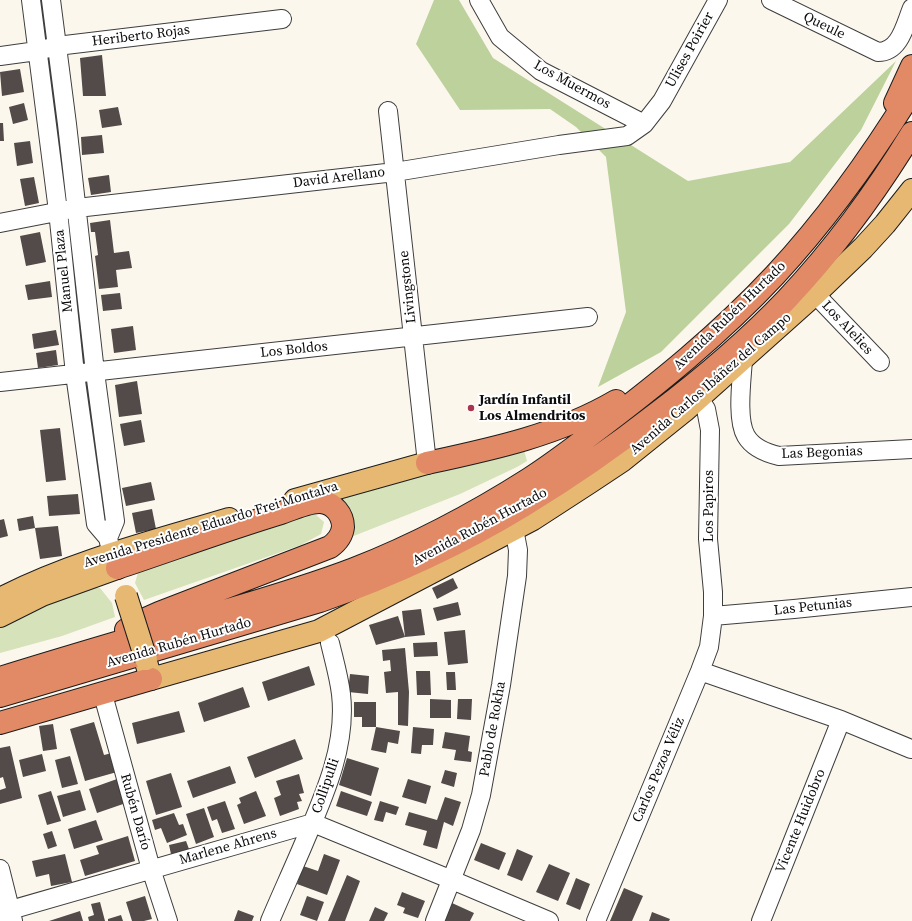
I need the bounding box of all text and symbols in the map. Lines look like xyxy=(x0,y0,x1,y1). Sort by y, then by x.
street label: Ulises Poirier xyxy=(662,9,718,91)
street label: Queule xyxy=(800,9,848,43)
street label: Heriberto Rojas xyxy=(91,22,191,50)
street label: Los Muermos xyxy=(531,57,613,113)
street label: David Arellano xyxy=(292,164,386,192)
street label: Manuel Plaza xyxy=(51,229,77,313)
street label: Livingstone xyxy=(396,250,420,324)
street label: Avenida Rubén Hurtado xyxy=(670,258,790,374)
street label: Los Alelies xyxy=(818,298,876,358)
street label: Avenida Carlos Ibáñez del Campo xyxy=(627,309,795,459)
street label: Los Boldos xyxy=(260,338,328,362)
place label: Jardín Infantil Los Almendritos xyxy=(479,392,585,424)
marker: Jardín Infantil Los Almendritos xyxy=(466,403,476,413)
street label: Las Begonias xyxy=(781,443,863,463)
street label: Los Papiros xyxy=(701,470,717,542)
street label: Avenida Presidente Eduardo Frei Montalva xyxy=(82,478,340,572)
street label: Avenida Rubén Hurtado xyxy=(410,484,550,570)
street label: Las Petunias xyxy=(773,595,853,619)
street label: Avenida Rubén Hurtado xyxy=(105,614,253,672)
street label: Pablo de Rokha xyxy=(476,680,510,778)
street label: Carlos Pezoa Véliz xyxy=(629,715,689,825)
street label: Collipulli xyxy=(309,756,343,816)
street label: Vicente Huidobro xyxy=(772,767,830,875)
street label: Rubén Darío xyxy=(116,772,154,852)
street label: Marlene Ahrens xyxy=(177,825,279,869)

